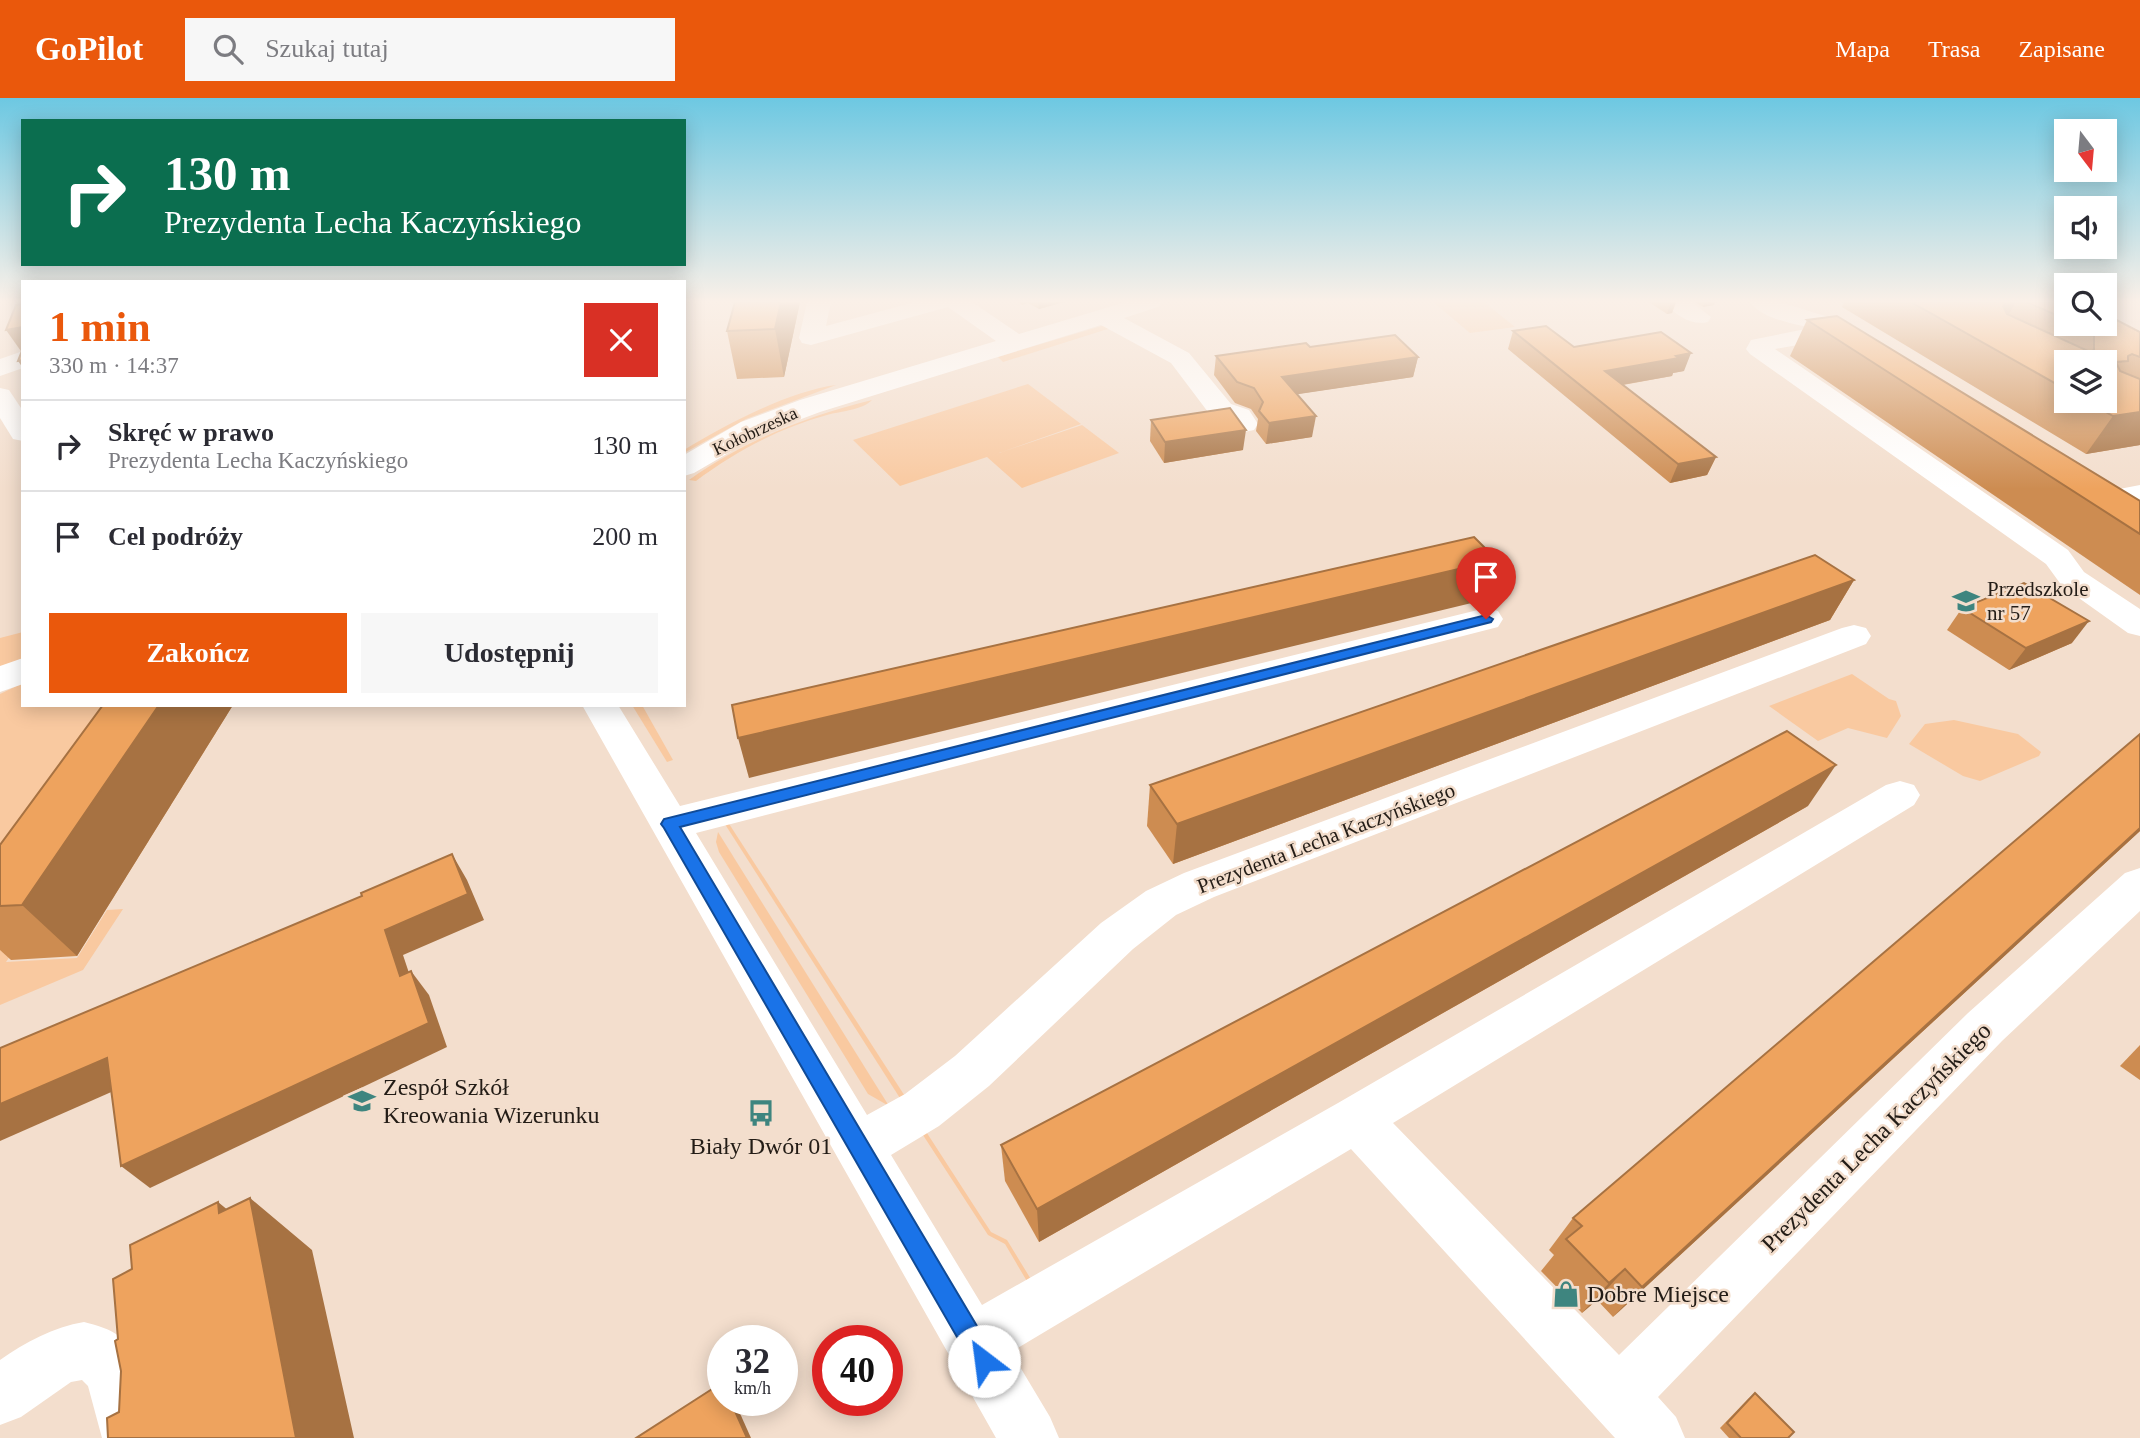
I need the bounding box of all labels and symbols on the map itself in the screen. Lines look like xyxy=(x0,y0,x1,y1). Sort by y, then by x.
north arrow xyxy=(2054,119,2118,182)
street label: Kołobrzeska xyxy=(710,403,800,459)
pin xyxy=(1456,547,1516,619)
place label: Przedszkole nr 57 xyxy=(1987,577,2088,625)
school or university icon: Przedszkole nr 57 xyxy=(1951,586,1981,616)
street label: Prezydenta Lecha Kaczyńskiego xyxy=(1194,778,1458,898)
street label: Prezydenta Lecha Kaczyńskiego xyxy=(1756,1017,1996,1257)
place label: Zespół Szkół Kreowania Wizerunku xyxy=(383,1074,600,1128)
school or university icon: Zespół Szkół Kreowania Wizerunku xyxy=(347,1086,377,1116)
bus stop icon: Biały Dwór 01 xyxy=(746,1098,776,1128)
place label: Biały Dwór 01 xyxy=(690,1133,832,1159)
shop icon: Dobre Miejsce xyxy=(1551,1279,1581,1309)
place label: Dobre Miejsce xyxy=(1587,1281,1729,1307)
position arrow xyxy=(947,1324,1021,1398)
speed limit sign: 40 xyxy=(812,1325,903,1416)

